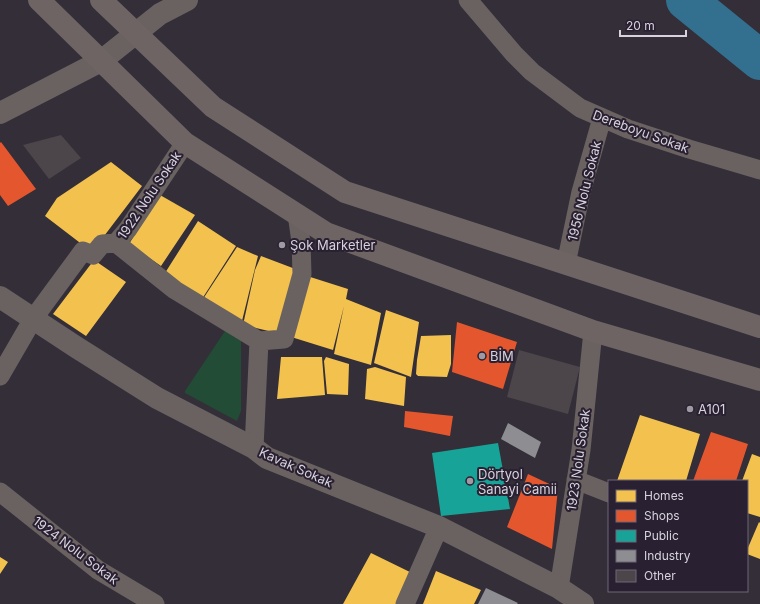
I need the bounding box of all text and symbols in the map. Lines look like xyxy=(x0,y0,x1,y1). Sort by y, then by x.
scale bar xyxy=(620,12,686,38)
text: 20 m xyxy=(626,18,655,33)
street label: Dereboyu Sokak xyxy=(591,106,691,156)
street label: 1956 Nolu Sokak xyxy=(564,139,604,243)
street label: 1922 Nolu Sokak xyxy=(114,148,184,242)
place label: Şok Marketler xyxy=(290,237,375,253)
marker: Şok Marketler xyxy=(277,240,287,250)
place label: BİM xyxy=(490,348,514,364)
marker: BİM xyxy=(477,351,487,361)
place label: A101 xyxy=(698,401,725,417)
marker: A101 xyxy=(685,404,695,414)
street label: 1923 Nolu Sokak xyxy=(563,408,593,512)
street label: Kavak Sokak xyxy=(257,444,335,490)
place label: Dörtyol Sanayi Camii xyxy=(478,466,557,497)
marker: Dörtyol Sanayi Camii xyxy=(465,476,475,486)
legend xyxy=(608,480,748,592)
text: Homes xyxy=(644,488,684,503)
text: Shops xyxy=(644,508,680,523)
street label: 1924 Nolu Sokak xyxy=(30,513,122,587)
text: Public xyxy=(644,528,679,543)
text: Industry xyxy=(644,548,691,563)
text: Other xyxy=(644,568,676,583)

